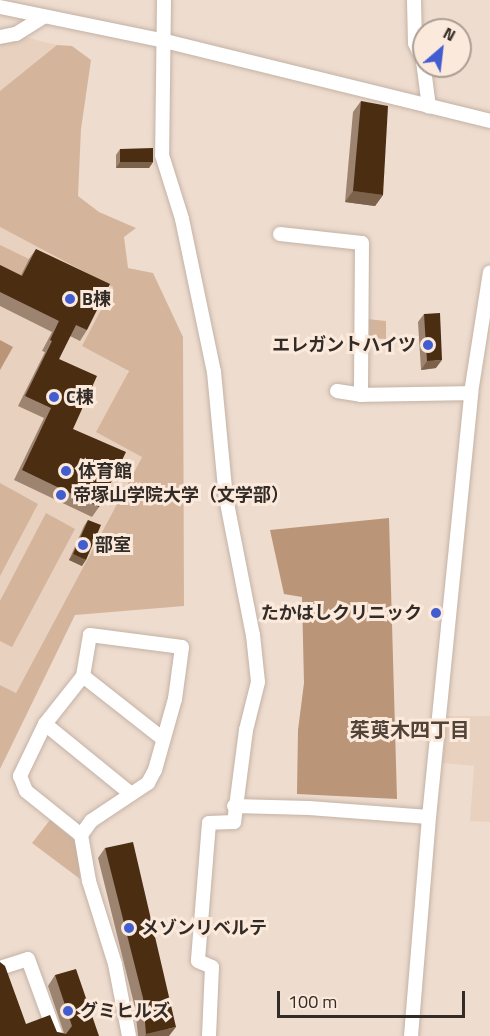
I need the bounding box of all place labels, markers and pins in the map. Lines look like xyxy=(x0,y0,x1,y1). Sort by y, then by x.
place label: B棟 xyxy=(82,288,111,310)
marker: B棟 xyxy=(63,292,77,306)
place label: エレガントハイツ xyxy=(272,334,416,356)
marker: エレガントハイツ xyxy=(421,338,435,352)
place label: C棟 xyxy=(66,386,94,408)
marker: C棟 xyxy=(47,390,61,404)
place label: 体育館 xyxy=(78,460,132,482)
marker: 体育館 xyxy=(59,464,73,478)
place label: 帝塚山学院大学（文学部） xyxy=(73,484,289,506)
marker: 帝塚山学院大学（文学部） xyxy=(54,488,68,502)
place label: 部室 xyxy=(95,534,131,556)
marker: 部室 xyxy=(76,538,90,552)
place label: たかはしクリニック xyxy=(260,602,422,624)
marker: たかはしクリニック xyxy=(427,604,445,622)
place label: メゾンリベルテ xyxy=(141,917,267,939)
marker: メゾンリベルテ xyxy=(122,921,136,935)
place label: グミヒルズ xyxy=(80,1000,170,1022)
marker: グミヒルズ xyxy=(61,1004,75,1018)

